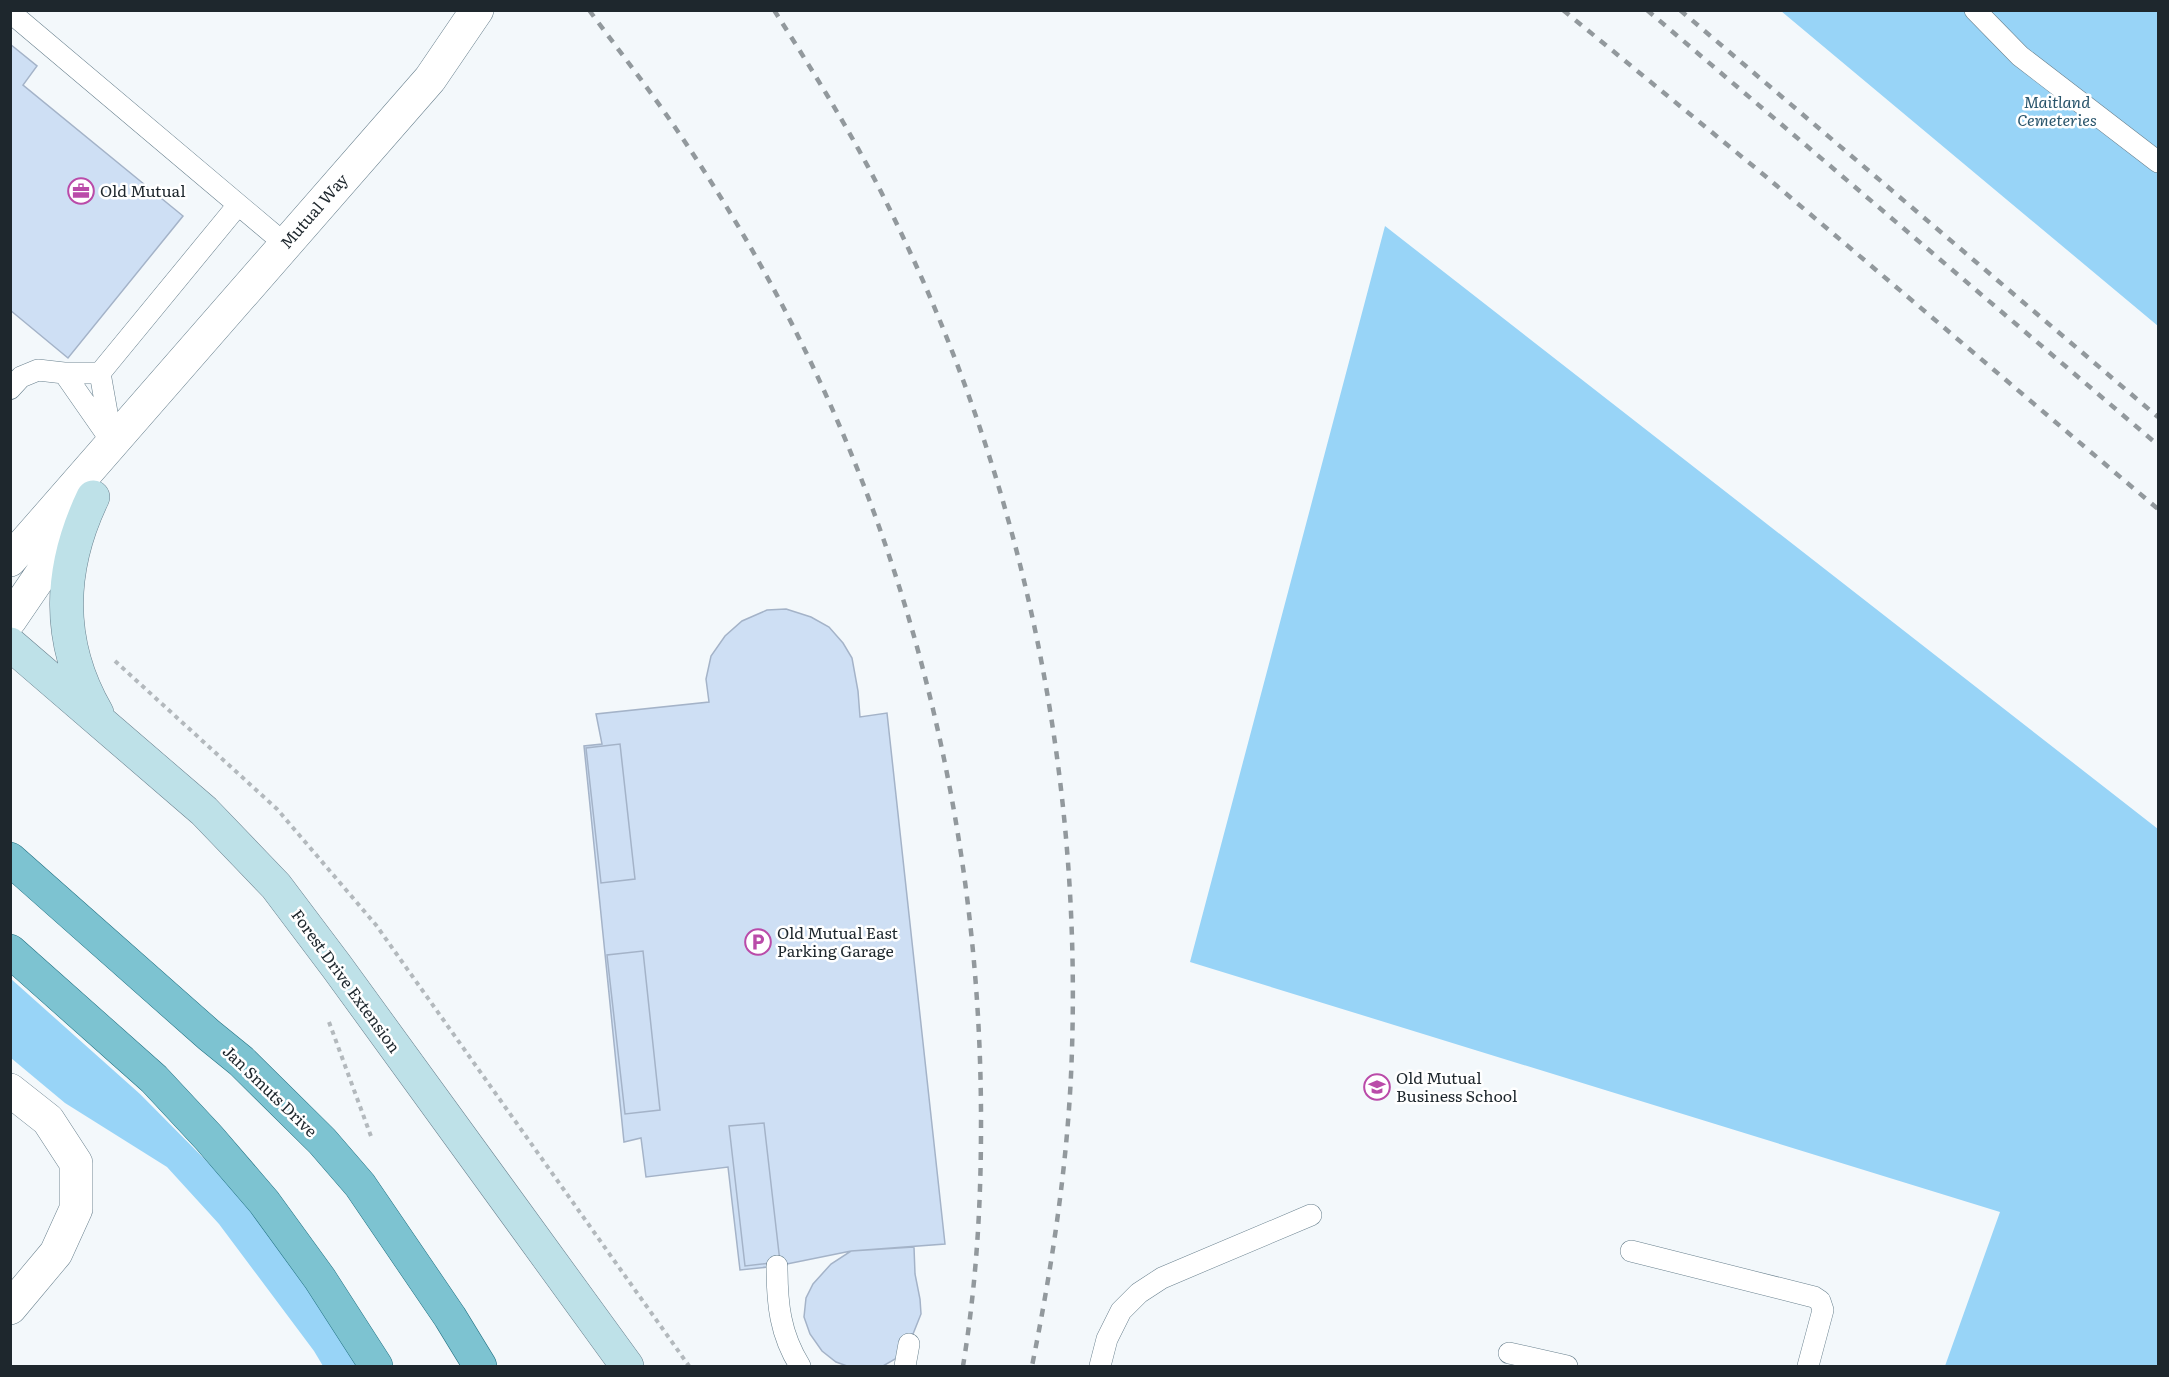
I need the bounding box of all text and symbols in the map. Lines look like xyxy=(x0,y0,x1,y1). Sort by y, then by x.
park label: Maitland Cemeteries xyxy=(2017,89,2097,131)
street label: Mutual Way xyxy=(274,167,353,253)
office icon: Old Mutual xyxy=(66,176,96,206)
place label: Old Mutual xyxy=(100,178,186,202)
street label: Forest Drive Extension xyxy=(286,904,407,1057)
place label: Old Mutual East Parking Garage xyxy=(777,920,898,962)
parking icon: Old Mutual East Parking Garage xyxy=(743,927,773,957)
street label: Jan Smuts Drive xyxy=(218,1039,323,1142)
place label: Old Mutual Business School xyxy=(1396,1065,1517,1107)
school or university icon: Old Mutual Business School xyxy=(1362,1072,1392,1102)

